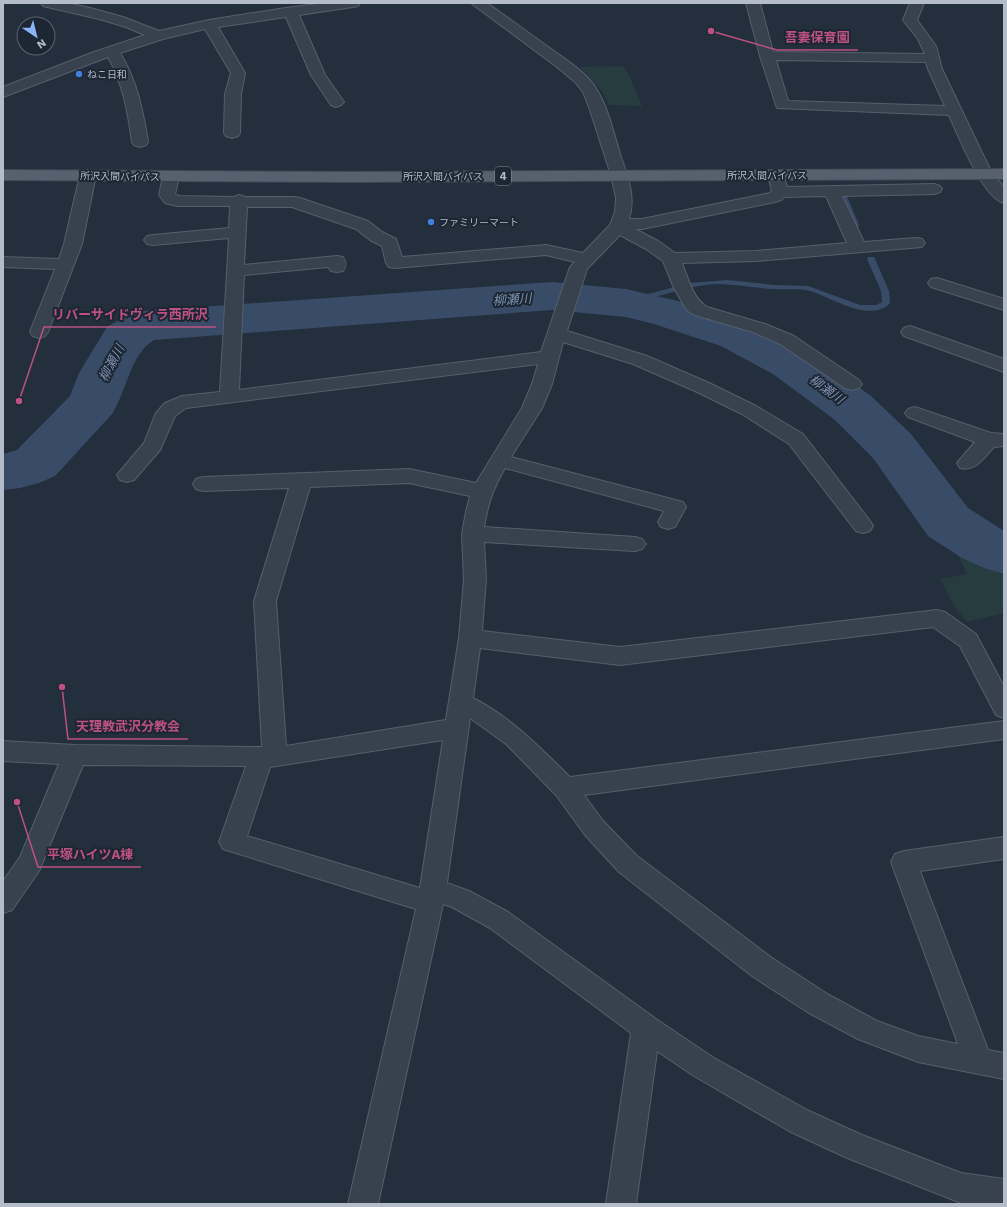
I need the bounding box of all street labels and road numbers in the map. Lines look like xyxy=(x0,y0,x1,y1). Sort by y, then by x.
road number: 4 xyxy=(495,167,511,185)
street label: 所沢入間バイパス xyxy=(80,170,160,183)
street label: 所沢入間バイパス xyxy=(727,170,807,181)
street label: 所沢入間バイパス xyxy=(403,171,483,182)

